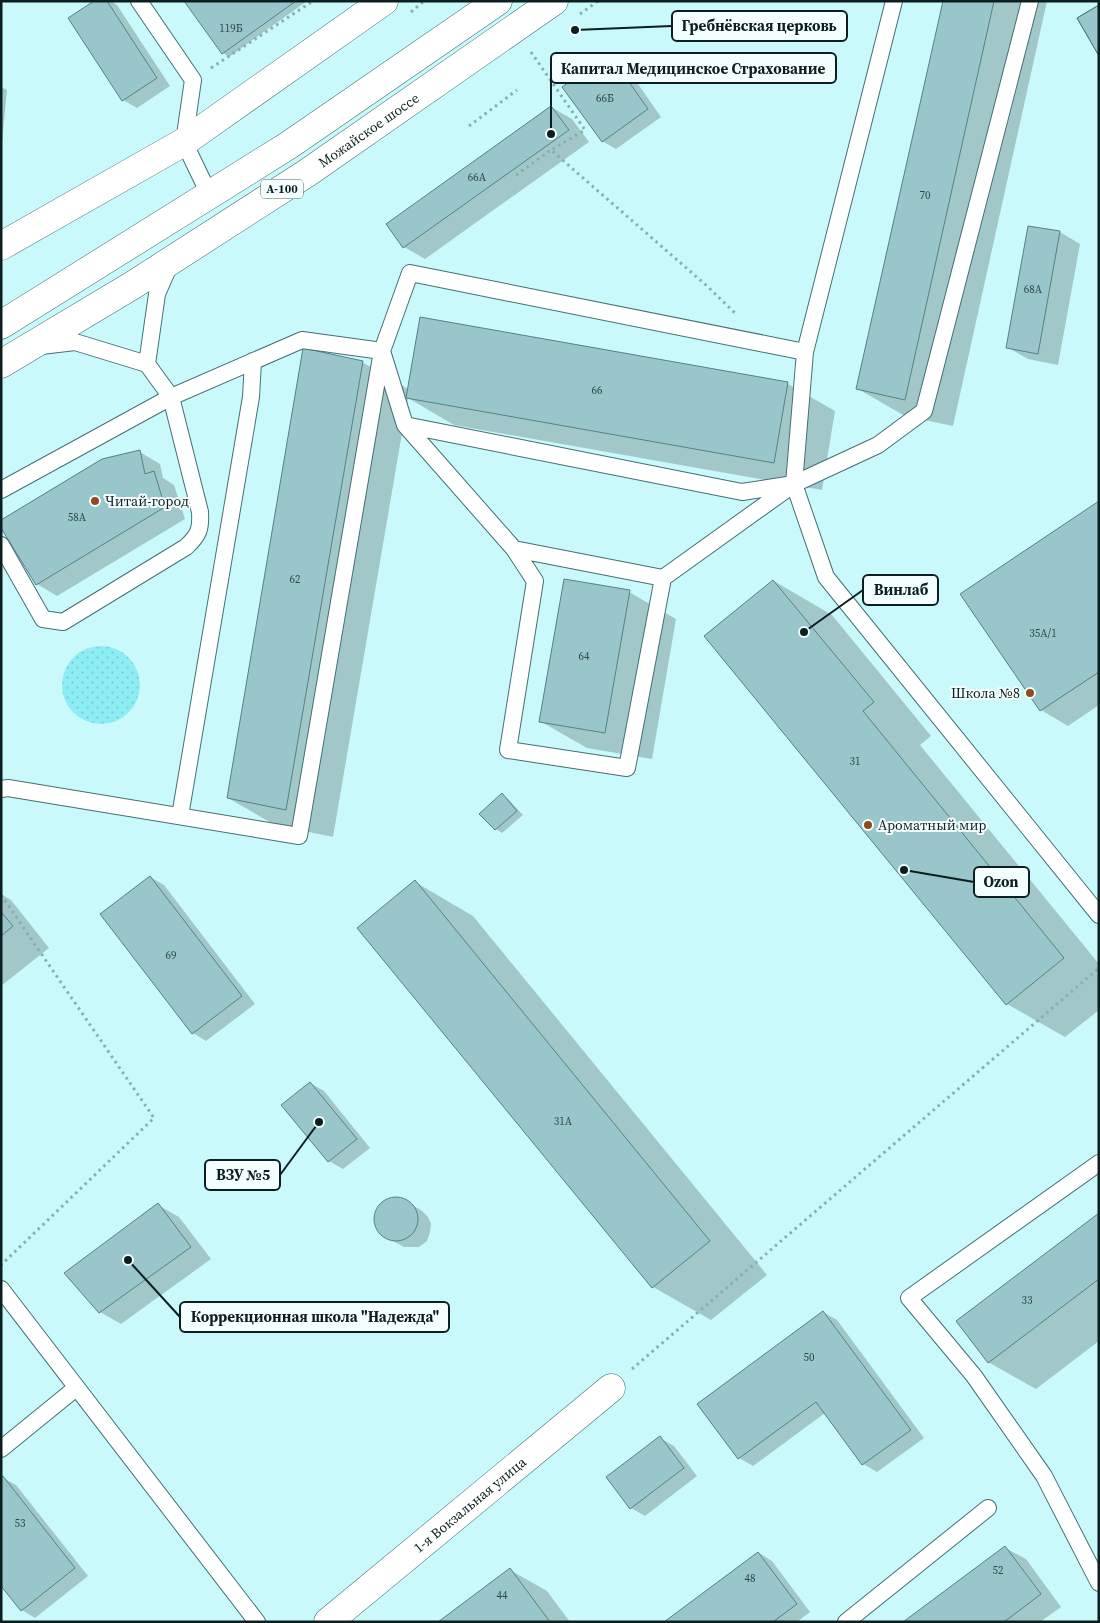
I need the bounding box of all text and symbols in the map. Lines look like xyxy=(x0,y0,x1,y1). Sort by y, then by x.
callout: Гребнёвская церковь xyxy=(672,11,847,41)
text: Гребнёвская церковь xyxy=(681,15,837,36)
house number: 119Б xyxy=(219,21,243,36)
callout: Капитал Медицинское Страхование xyxy=(551,53,836,83)
text: Капитал Медицинское Страхование xyxy=(561,58,825,79)
street label: Можайское шоссе xyxy=(314,88,423,172)
house number: 66Б xyxy=(596,91,614,106)
house number: 66А xyxy=(468,170,487,185)
road number: А-100 xyxy=(261,180,303,198)
house number: 70 xyxy=(920,188,931,203)
house number: 68А xyxy=(1024,282,1043,297)
house number: 66 xyxy=(592,383,603,398)
place label: Читай-город xyxy=(105,491,189,511)
marker: Читай-город xyxy=(89,495,101,507)
house number: 58А xyxy=(68,510,87,525)
house number: 62 xyxy=(290,572,301,587)
callout: Винлаб xyxy=(863,575,938,605)
text: Винлаб xyxy=(874,579,929,600)
house number: 35А/1 xyxy=(1029,626,1057,641)
house number: 64 xyxy=(579,649,590,664)
place label: Школа №8 xyxy=(951,683,1020,703)
marker: Школа №8 xyxy=(1024,687,1036,699)
house number: 31 xyxy=(850,754,861,769)
place label: Ароматный мир xyxy=(878,815,986,835)
marker: Ароматный мир xyxy=(862,819,874,831)
callout: Ozon xyxy=(974,867,1029,897)
text: Ozon xyxy=(983,871,1019,892)
house number: 69 xyxy=(166,948,177,963)
house number: 31А xyxy=(554,1114,573,1129)
callout: ВЗУ №5 xyxy=(205,1160,280,1190)
text: ВЗУ №5 xyxy=(216,1164,270,1185)
house number: 33 xyxy=(1022,1293,1033,1308)
callout: Коррекционная школа "Надежда" xyxy=(180,1302,449,1332)
text: Коррекционная школа "Надежда" xyxy=(191,1306,440,1327)
house number: 50 xyxy=(804,1350,815,1365)
street label: 1-я Вокзальная улица xyxy=(409,1452,531,1557)
house number: 53 xyxy=(15,1516,26,1531)
house number: 52 xyxy=(993,1563,1004,1578)
house number: 48 xyxy=(745,1571,756,1586)
house number: 44 xyxy=(497,1588,508,1603)

